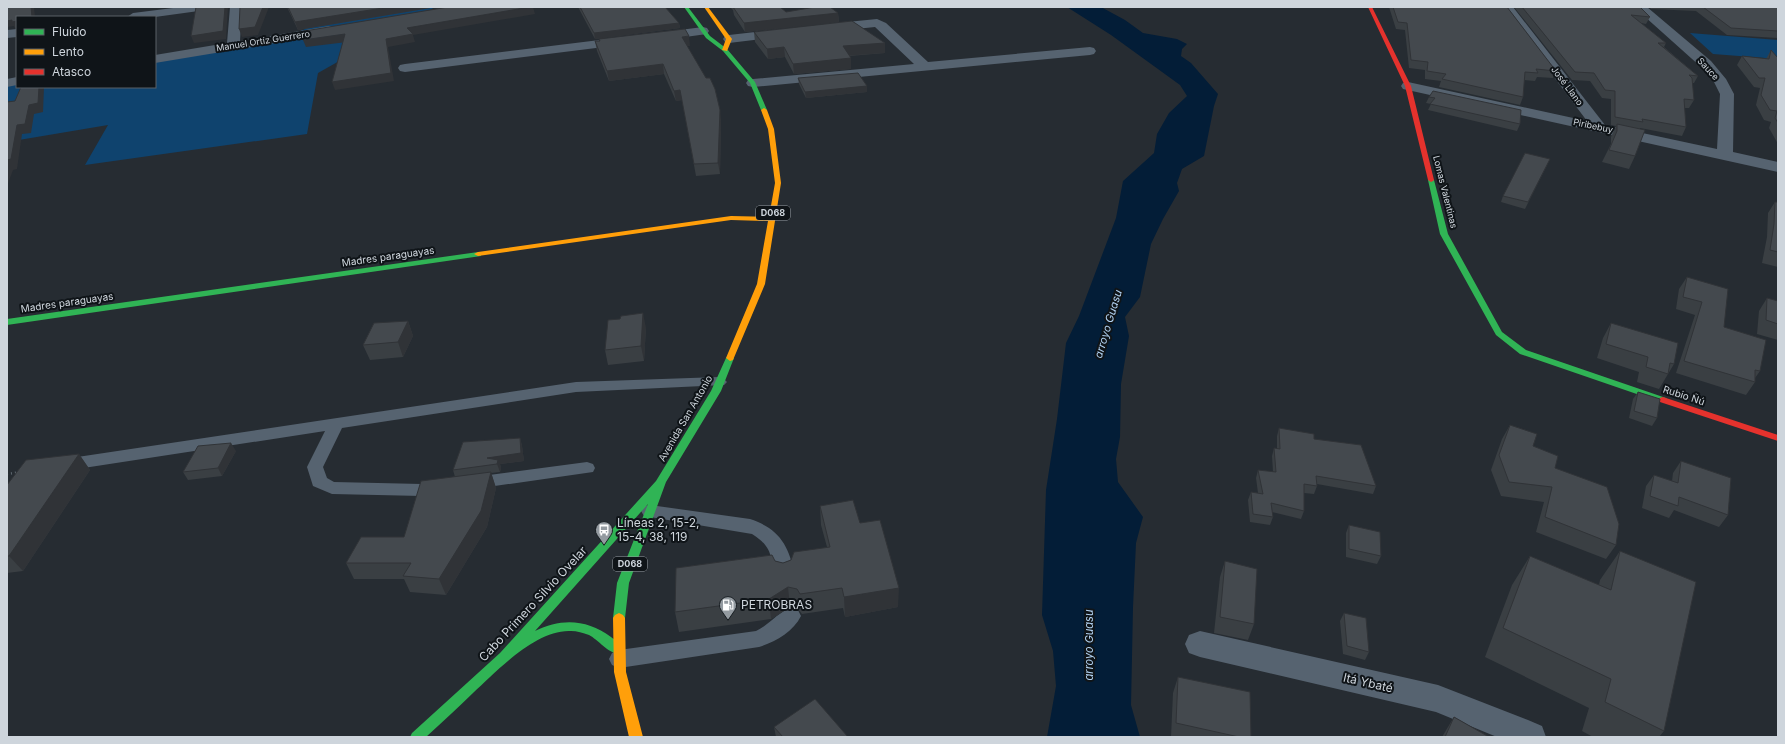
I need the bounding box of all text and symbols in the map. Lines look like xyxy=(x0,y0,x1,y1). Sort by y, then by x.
legend xyxy=(16,16,156,88)
text: Fluido xyxy=(52,24,87,39)
street label: Manuel Ortíz Guerrero xyxy=(215,28,311,53)
text: Lento xyxy=(52,44,84,59)
street label: Sauce xyxy=(1695,55,1721,82)
text: Atasco xyxy=(52,64,91,79)
street label: José Llano xyxy=(1549,64,1586,107)
street label: Piribebuy xyxy=(1572,116,1614,135)
street label: Lomas Valentinas xyxy=(1431,154,1460,230)
road number: D068 xyxy=(756,206,790,220)
street label: Madres paraguayas xyxy=(341,244,435,268)
water label: arroyo Guasu xyxy=(1091,288,1125,360)
street label: Madres paraguayas xyxy=(20,290,114,314)
street label: Avenida San Antonio xyxy=(655,373,715,463)
street label: Rubio Ñú xyxy=(1662,382,1707,407)
place label: Líneas 2, 15-2, 15-4, 38, 119 xyxy=(617,515,700,544)
bus stop icon: Líneas 2, 15-2, 15-4, 38, 119 xyxy=(594,520,614,545)
street label: Cabo Primero Silvio Ovelar xyxy=(475,543,590,664)
road number: D068 xyxy=(613,557,647,571)
fuel station icon: PETROBRAS xyxy=(718,595,738,620)
place label: PETROBRAS xyxy=(741,597,812,612)
water label: arroyo Guasu xyxy=(1082,609,1096,680)
street label: Itá Ybaté xyxy=(1342,670,1394,696)

